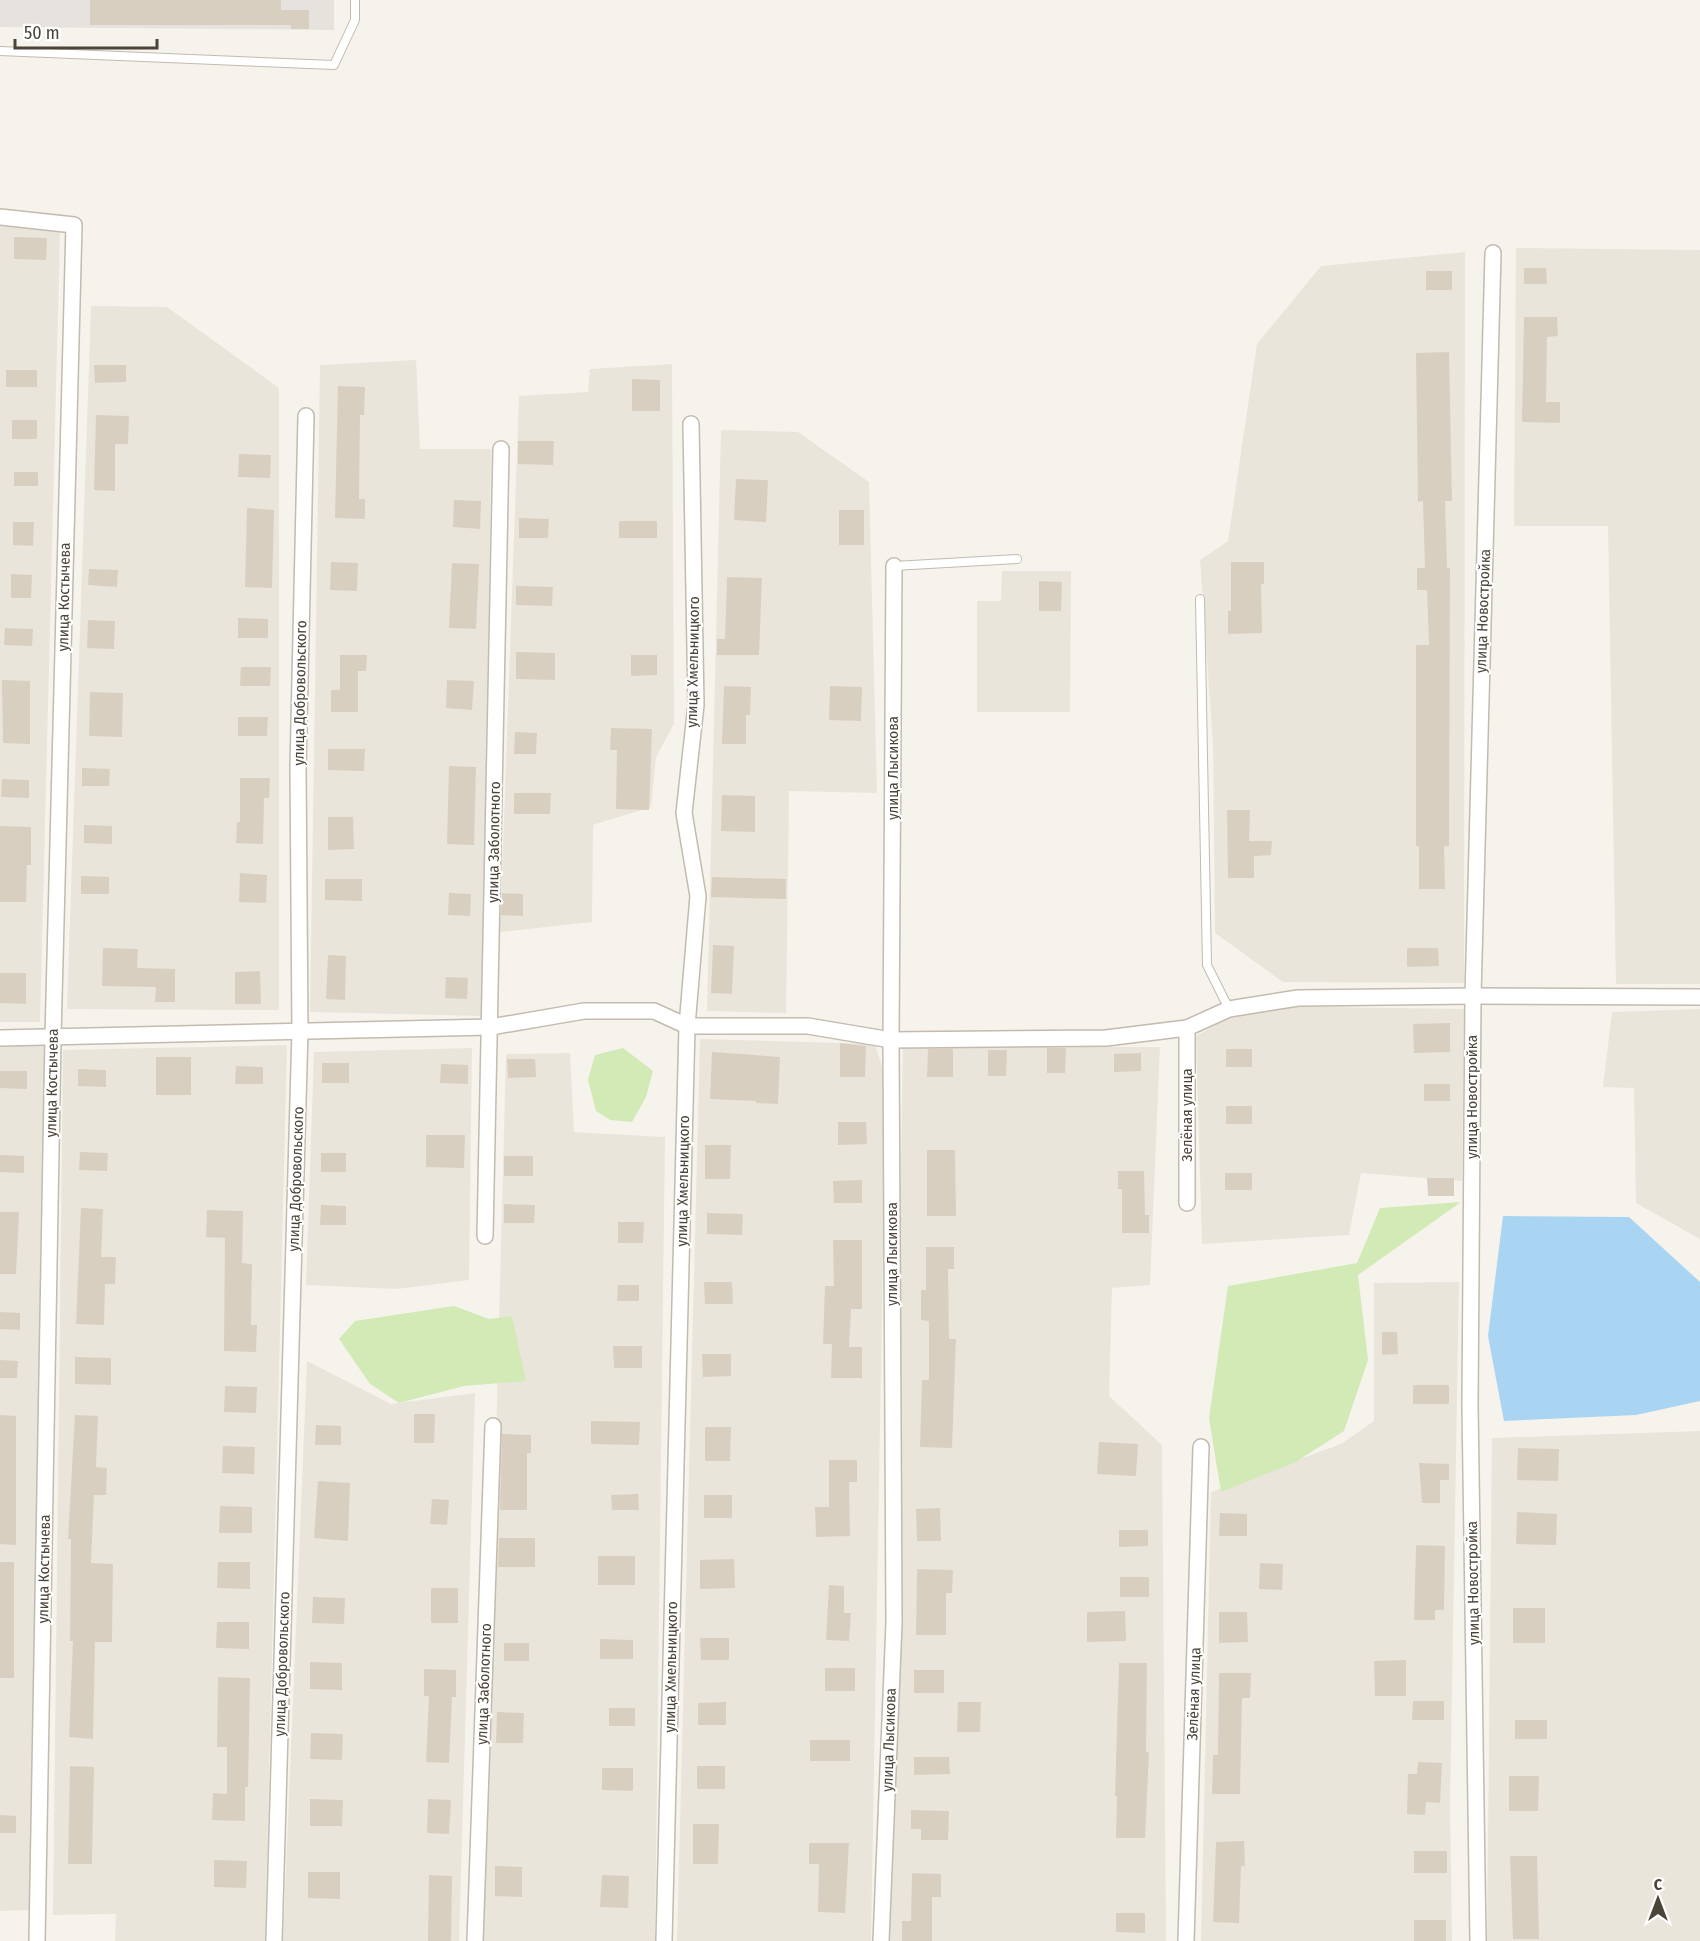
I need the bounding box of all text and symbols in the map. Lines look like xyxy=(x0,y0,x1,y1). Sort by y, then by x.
scale bar xyxy=(15,12,158,50)
text: 50 m xyxy=(24,22,60,44)
street label: улица Костычева xyxy=(54,542,74,652)
street label: улица Новостройка xyxy=(1472,549,1494,673)
street label: улица Хмельницкого xyxy=(683,596,703,728)
street label: улица Добровольского xyxy=(290,620,310,766)
street label: улица Лысикова xyxy=(884,716,902,820)
street label: улица Заболотного xyxy=(484,781,504,903)
street label: улица Костычева xyxy=(42,1028,62,1138)
street label: улица Новостройка xyxy=(1463,1035,1481,1159)
street label: Зелёная улица xyxy=(1178,1068,1196,1162)
street label: улица Добровольского xyxy=(284,1106,308,1252)
street label: улица Хмельницкого xyxy=(673,1115,693,1247)
street label: улица Лысикова xyxy=(883,1202,901,1306)
street label: улица Костычева xyxy=(34,1514,54,1624)
street label: улица Новостройка xyxy=(1463,1521,1483,1645)
street label: улица Добровольского xyxy=(270,1591,294,1737)
street label: улица Хмельницкого xyxy=(661,1601,681,1733)
street label: улица Заболотного xyxy=(473,1623,495,1745)
street label: Зелёная улица xyxy=(1183,1647,1205,1741)
street label: улица Лысикова xyxy=(878,1688,900,1792)
north arrow xyxy=(1628,1869,1688,1929)
text: С xyxy=(1654,1875,1663,1894)

